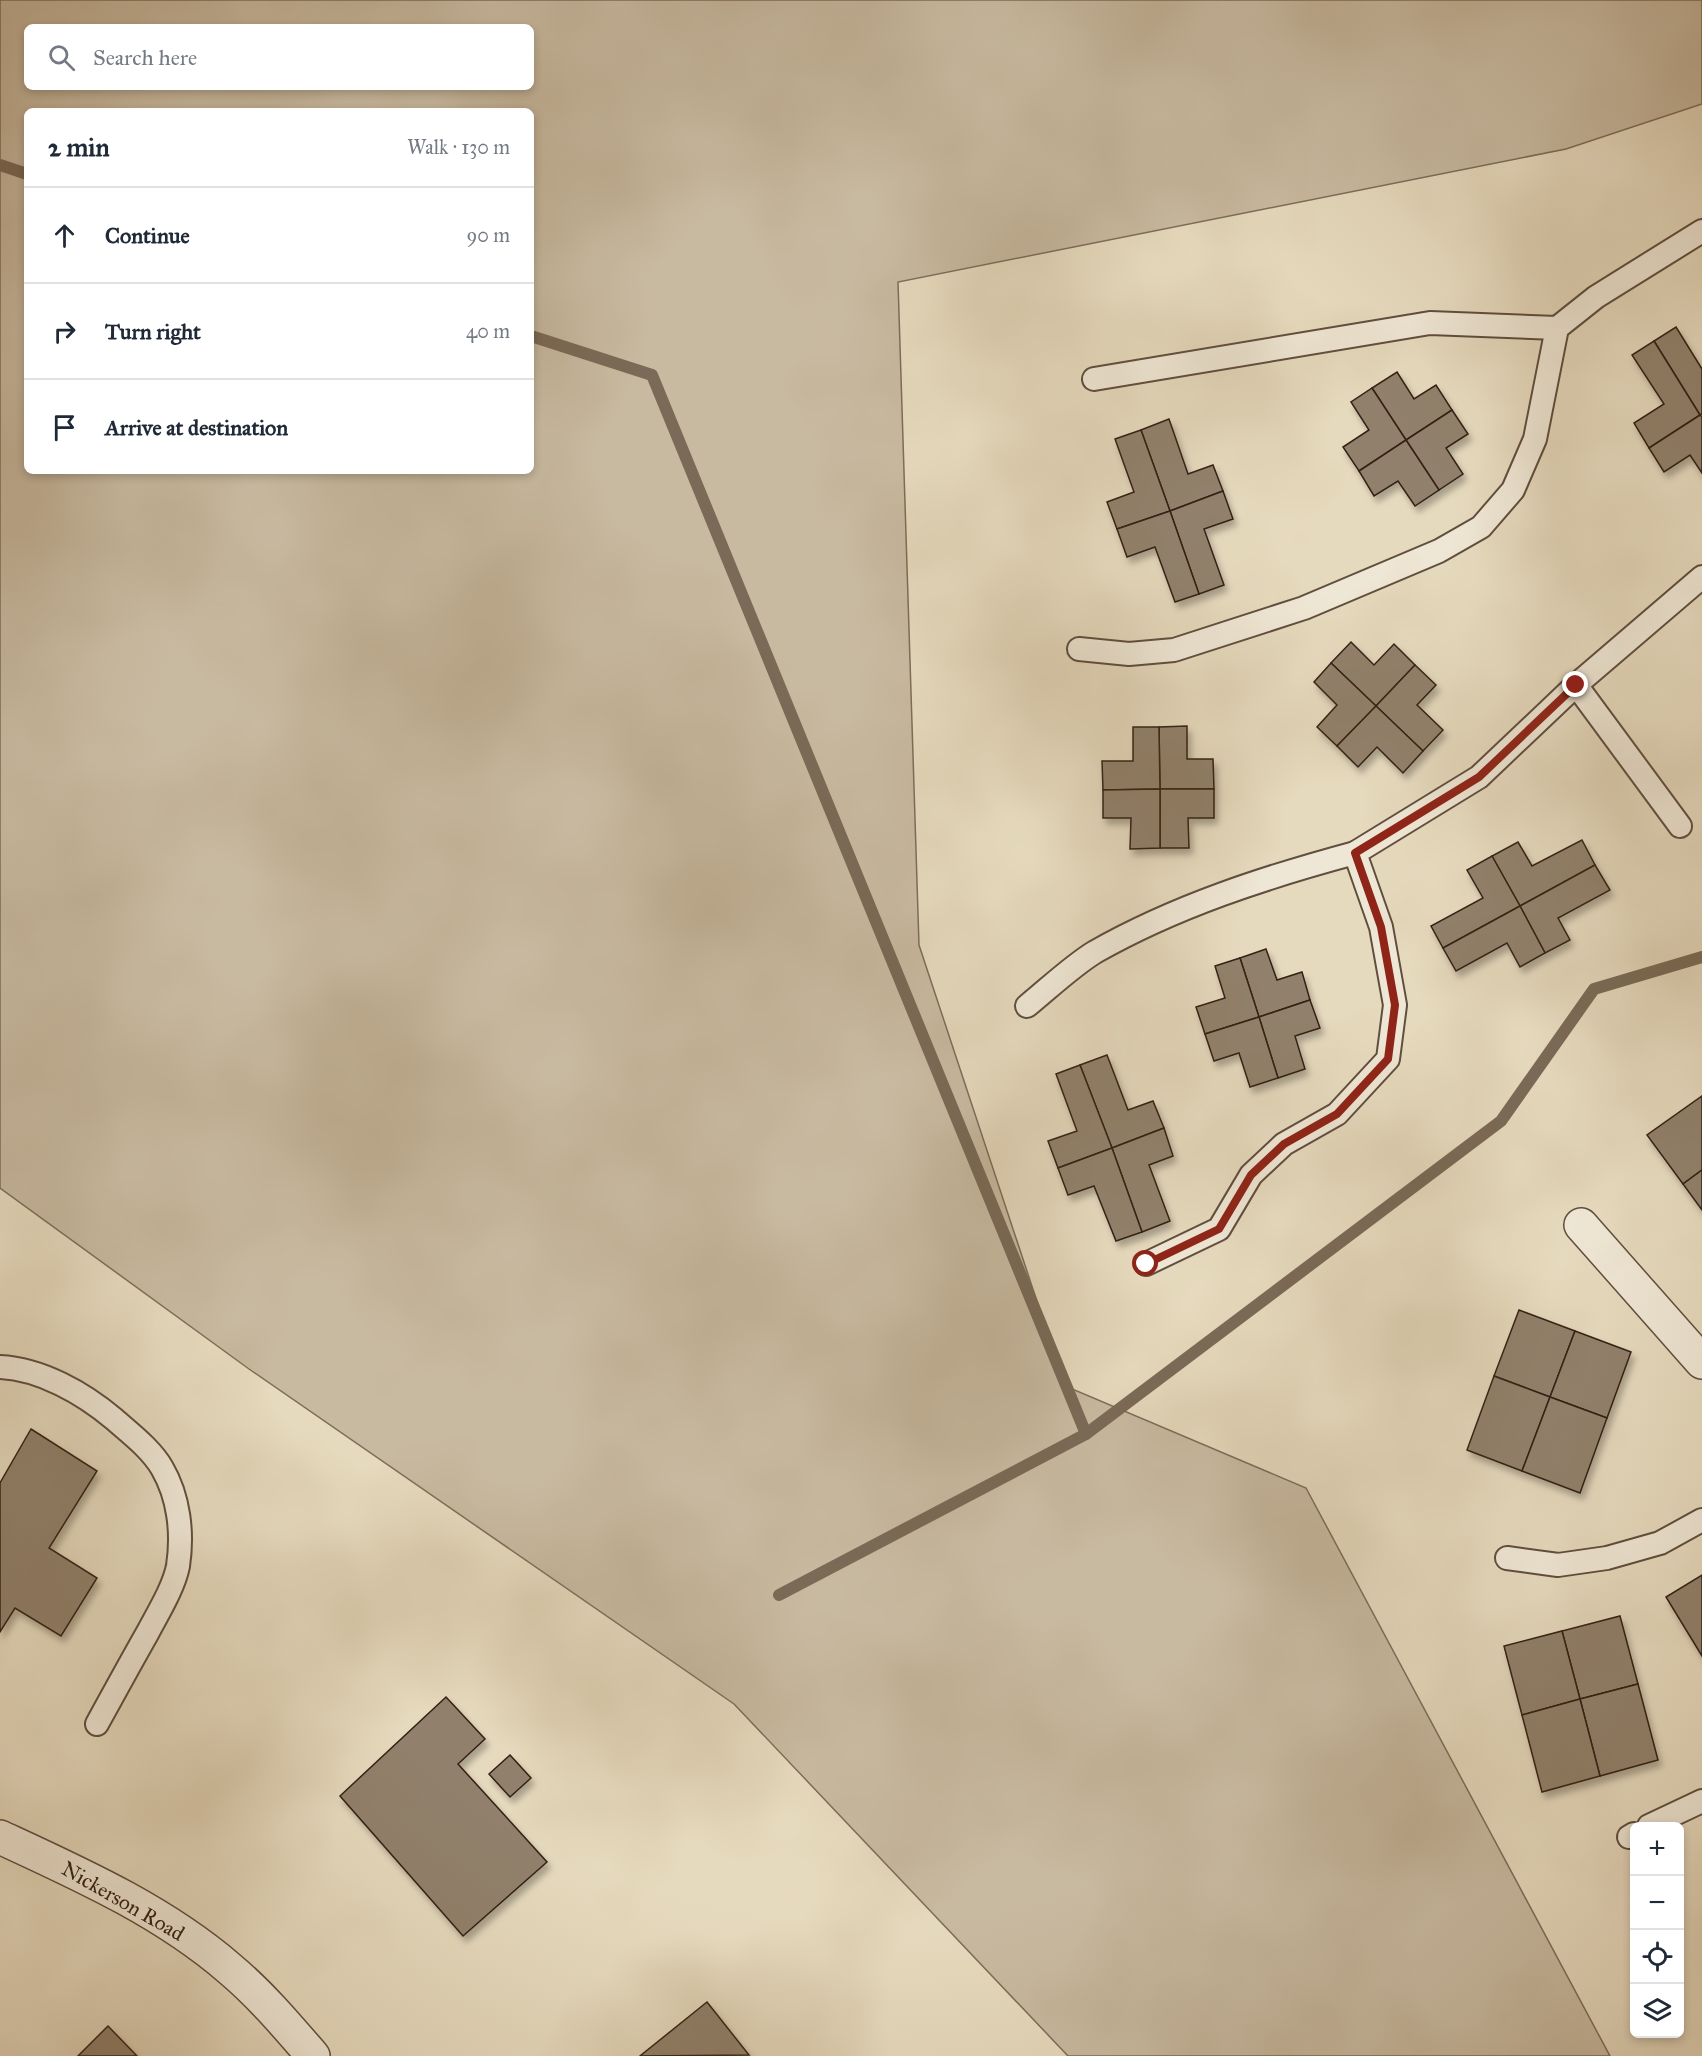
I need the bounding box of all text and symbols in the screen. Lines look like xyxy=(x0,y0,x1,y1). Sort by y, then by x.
search box xyxy=(24,24,534,90)
icon: search xyxy=(45,41,78,74)
text: Search here xyxy=(93,44,197,71)
text: 2 min xyxy=(48,131,109,163)
text: Walk · 130 m xyxy=(407,135,510,159)
icon: ahead xyxy=(48,219,81,252)
text: Continue xyxy=(105,222,190,249)
text: 90 m xyxy=(467,223,510,247)
icon: right xyxy=(48,315,81,348)
text: Turn right xyxy=(105,318,201,345)
text: 40 m xyxy=(466,319,510,343)
icon: arrive xyxy=(48,411,81,444)
text: Arrive at destination xyxy=(105,414,288,441)
route end xyxy=(1562,671,1588,697)
route start xyxy=(1132,1250,1158,1276)
map controls xyxy=(1630,1822,1684,2038)
button: + xyxy=(1630,1822,1684,1876)
street label: Nickerson Road xyxy=(57,1855,189,1947)
button: − xyxy=(1630,1876,1684,1930)
button: locate xyxy=(1630,1930,1684,1984)
button: layers xyxy=(1630,1984,1684,2038)

